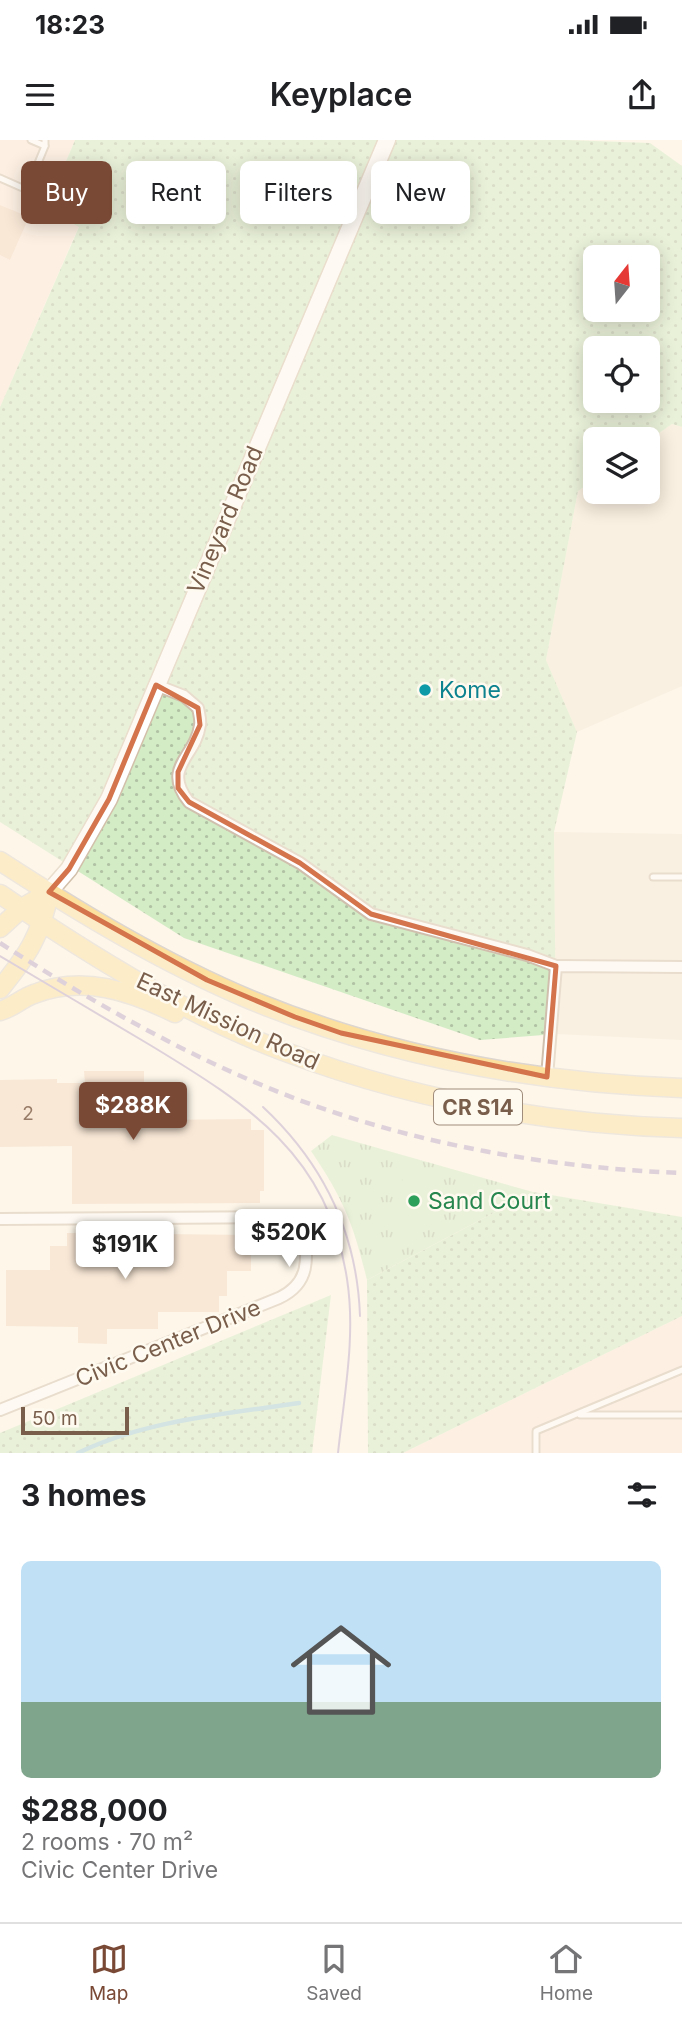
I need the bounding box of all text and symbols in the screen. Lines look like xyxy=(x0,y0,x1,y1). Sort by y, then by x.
text: 18:23 xyxy=(35,9,105,40)
text: Keyplace xyxy=(270,75,412,114)
icon: menu xyxy=(21,76,59,114)
icon: share xyxy=(623,76,661,114)
chip: Buy xyxy=(21,161,112,224)
chip: Rent xyxy=(126,161,226,224)
chip: Filters xyxy=(240,161,357,224)
chip: New xyxy=(371,161,470,224)
north arrow xyxy=(583,245,660,322)
map controls xyxy=(583,245,660,504)
button: locate xyxy=(583,336,660,413)
button: layers xyxy=(583,427,660,504)
street label: Vineyard Road xyxy=(181,442,269,598)
place label: Kome xyxy=(439,676,501,704)
marker: Kome xyxy=(417,682,433,698)
street label: East Mission Road xyxy=(132,966,324,1076)
pin: $288K xyxy=(84,1082,182,1142)
road number: CR S14 xyxy=(434,1090,522,1124)
text: $288K xyxy=(95,1091,171,1119)
house number: 2 xyxy=(22,1102,34,1125)
place label: Sand Court xyxy=(428,1187,551,1215)
marker: Sand Court xyxy=(406,1193,422,1209)
pin: $520K xyxy=(240,1210,338,1269)
text: $520K xyxy=(251,1218,327,1246)
pin: $191K xyxy=(76,1222,174,1281)
text: $191K xyxy=(92,1230,158,1258)
street label: Civic Center Drive xyxy=(71,1293,265,1393)
scale bar xyxy=(21,1404,130,1436)
text: 50 m xyxy=(32,1407,78,1430)
icon: filters xyxy=(623,1476,661,1514)
text: 3 homes xyxy=(21,1477,147,1513)
icon: home xyxy=(278,1607,404,1733)
text: $288,000 xyxy=(21,1792,168,1828)
text: 2 rooms · 70 m² xyxy=(21,1828,193,1856)
text: Civic Center Drive xyxy=(21,1856,218,1884)
tab: Map xyxy=(89,1940,128,2005)
tab: Saved xyxy=(306,1940,362,2005)
tab: Home xyxy=(540,1940,593,2005)

